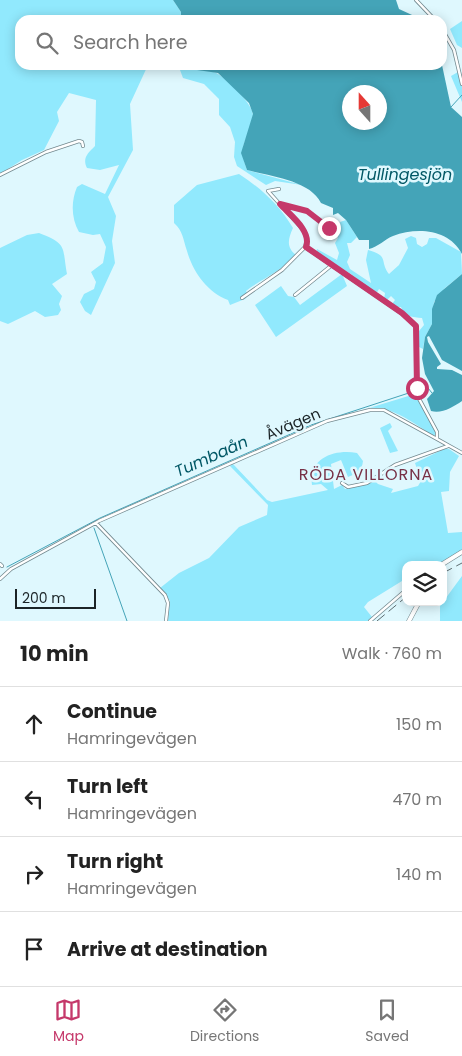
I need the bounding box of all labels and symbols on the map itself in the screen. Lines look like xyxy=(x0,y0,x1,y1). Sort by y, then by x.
north arrow xyxy=(342,85,387,130)
water label: Tullingesjön xyxy=(358,163,452,186)
route end xyxy=(318,217,341,240)
route start xyxy=(406,377,429,400)
street label: Åvägen xyxy=(262,403,323,444)
water label: Tumbaån xyxy=(171,430,252,483)
district label: RÖDA VILLORNA xyxy=(299,463,433,486)
scale bar xyxy=(15,586,96,609)

